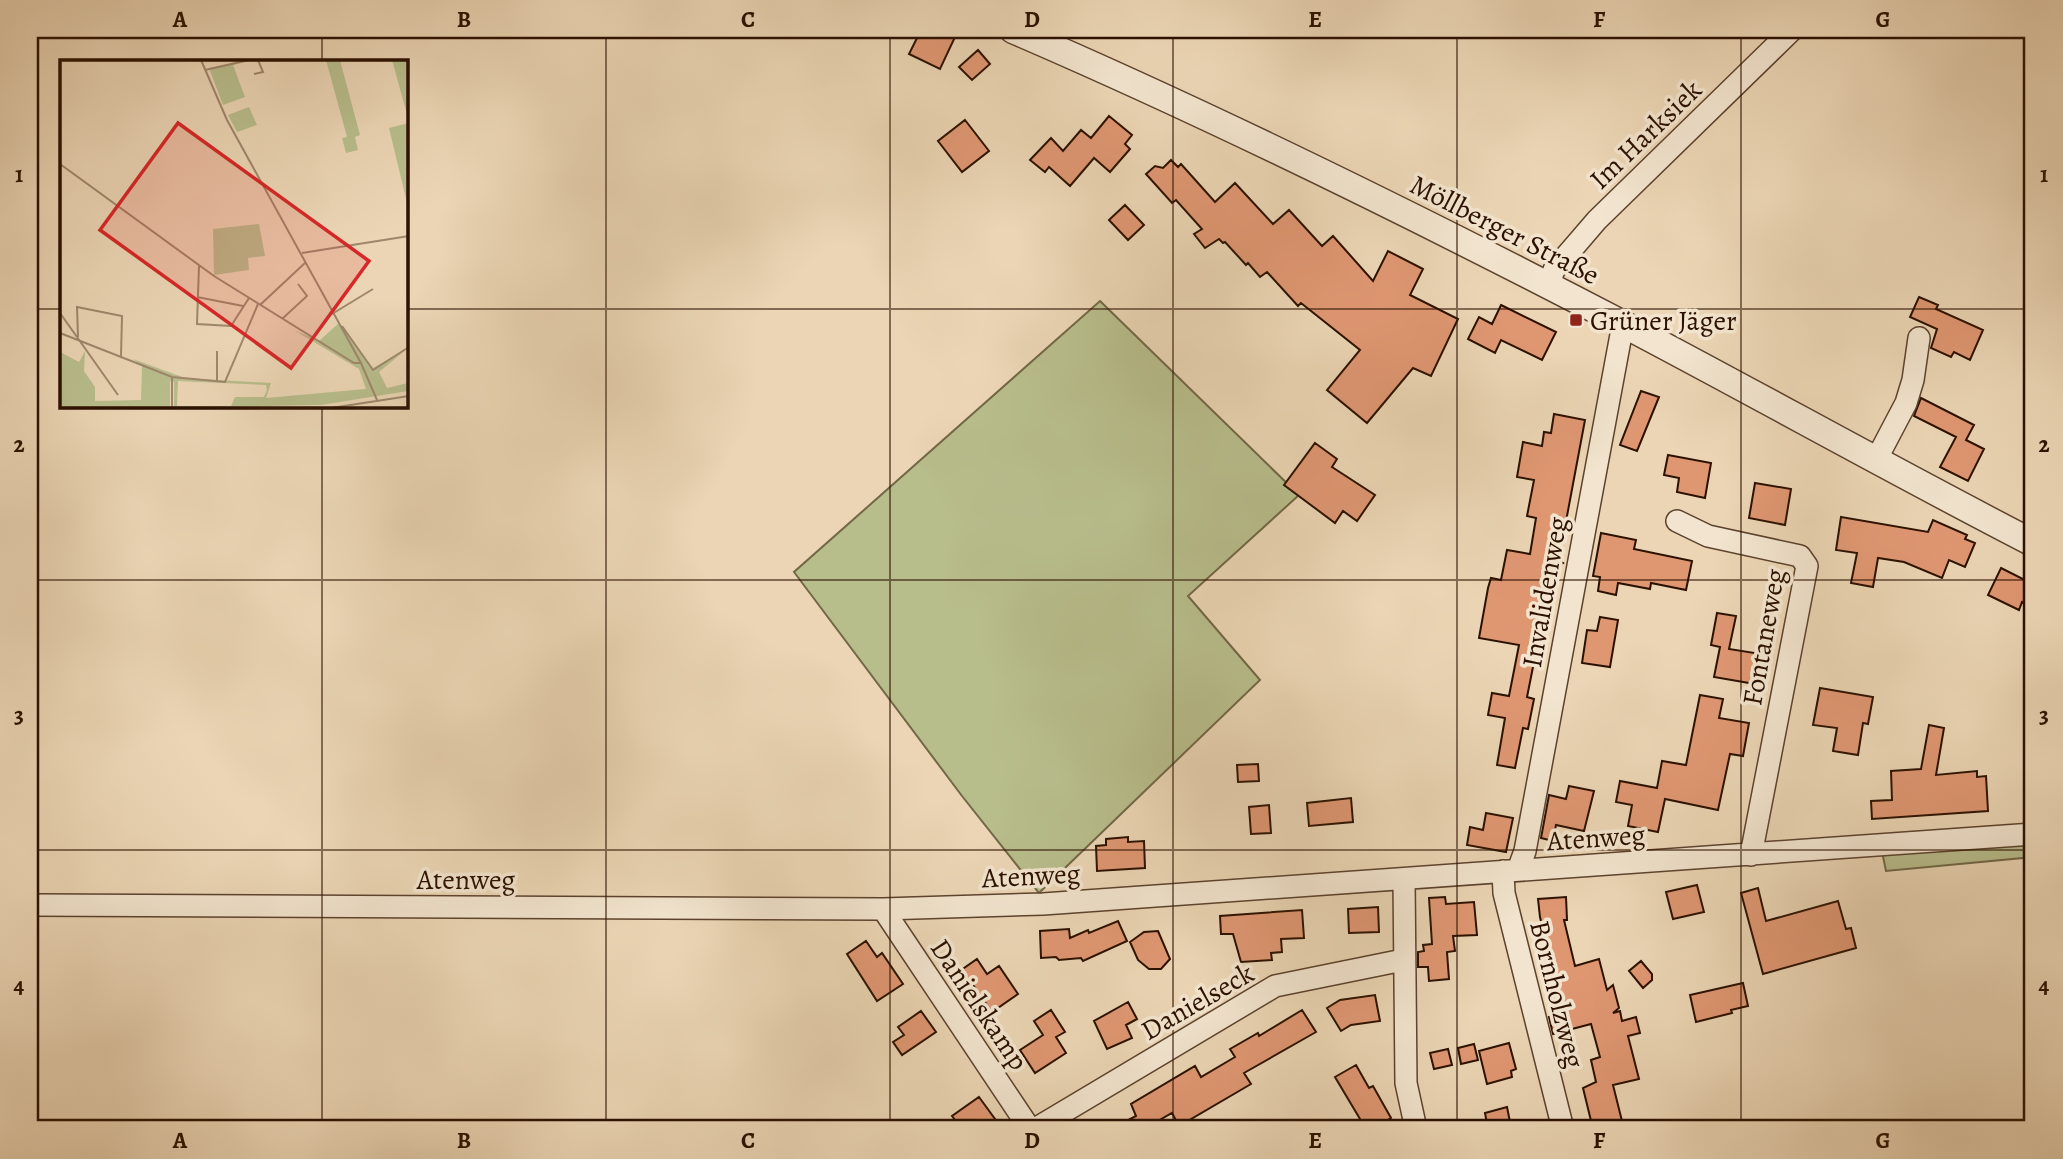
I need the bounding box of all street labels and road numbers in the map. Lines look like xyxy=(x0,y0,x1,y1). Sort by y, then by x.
street label: Im Harksiek xyxy=(1581,71,1710,198)
street label: Möllberger Straße xyxy=(1403,166,1606,294)
street label: Invalidenweg xyxy=(1513,514,1577,671)
street label: Fontaneweg xyxy=(1733,566,1795,708)
street label: Atenweg xyxy=(1545,816,1647,860)
street label: Atenweg xyxy=(980,854,1081,898)
street label: Atenweg xyxy=(416,861,515,899)
street label: Bornholzweg xyxy=(1520,917,1594,1072)
street label: Danielskamp xyxy=(921,931,1037,1078)
street label: Danielseck xyxy=(1134,954,1261,1050)

